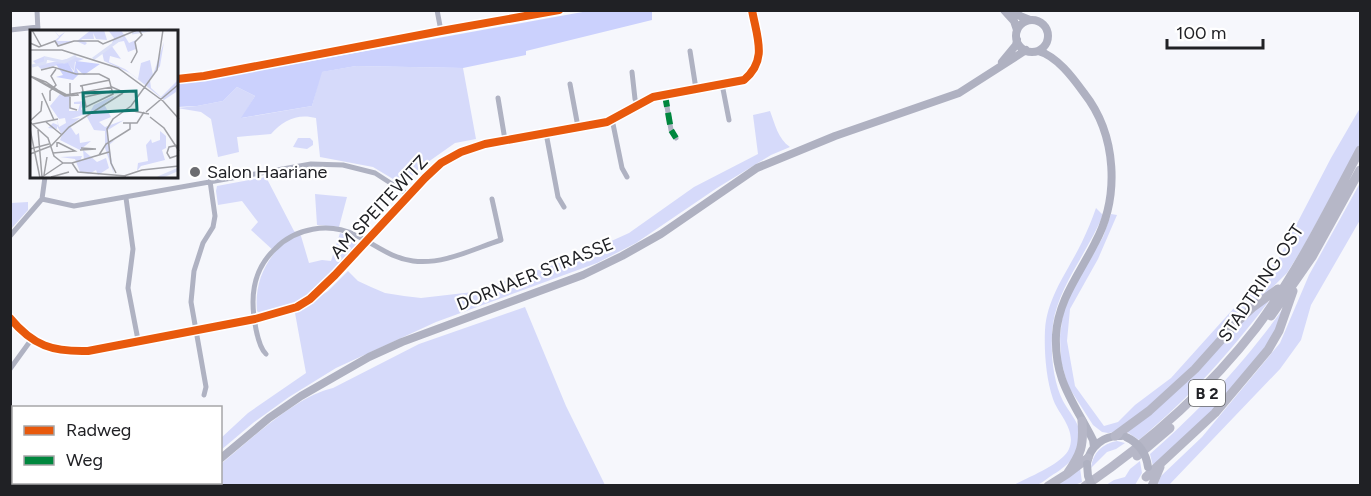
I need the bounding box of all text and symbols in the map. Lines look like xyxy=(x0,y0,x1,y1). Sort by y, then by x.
scale bar xyxy=(1167,12,1263,50)
text: 100 m xyxy=(1176,22,1226,44)
inset map xyxy=(30,30,178,178)
street label: AM SPEITEWITZ xyxy=(326,151,432,263)
place label: Salon Haariane xyxy=(207,161,327,183)
marker: Salon Haariane xyxy=(188,165,202,179)
street label: STADTRING OST xyxy=(1214,220,1309,346)
street label: DORNAER STRASSE xyxy=(453,232,617,316)
road number: B 2 xyxy=(1189,380,1225,406)
legend xyxy=(12,406,222,484)
text: Radweg xyxy=(66,419,131,441)
text: Weg xyxy=(66,449,103,471)

